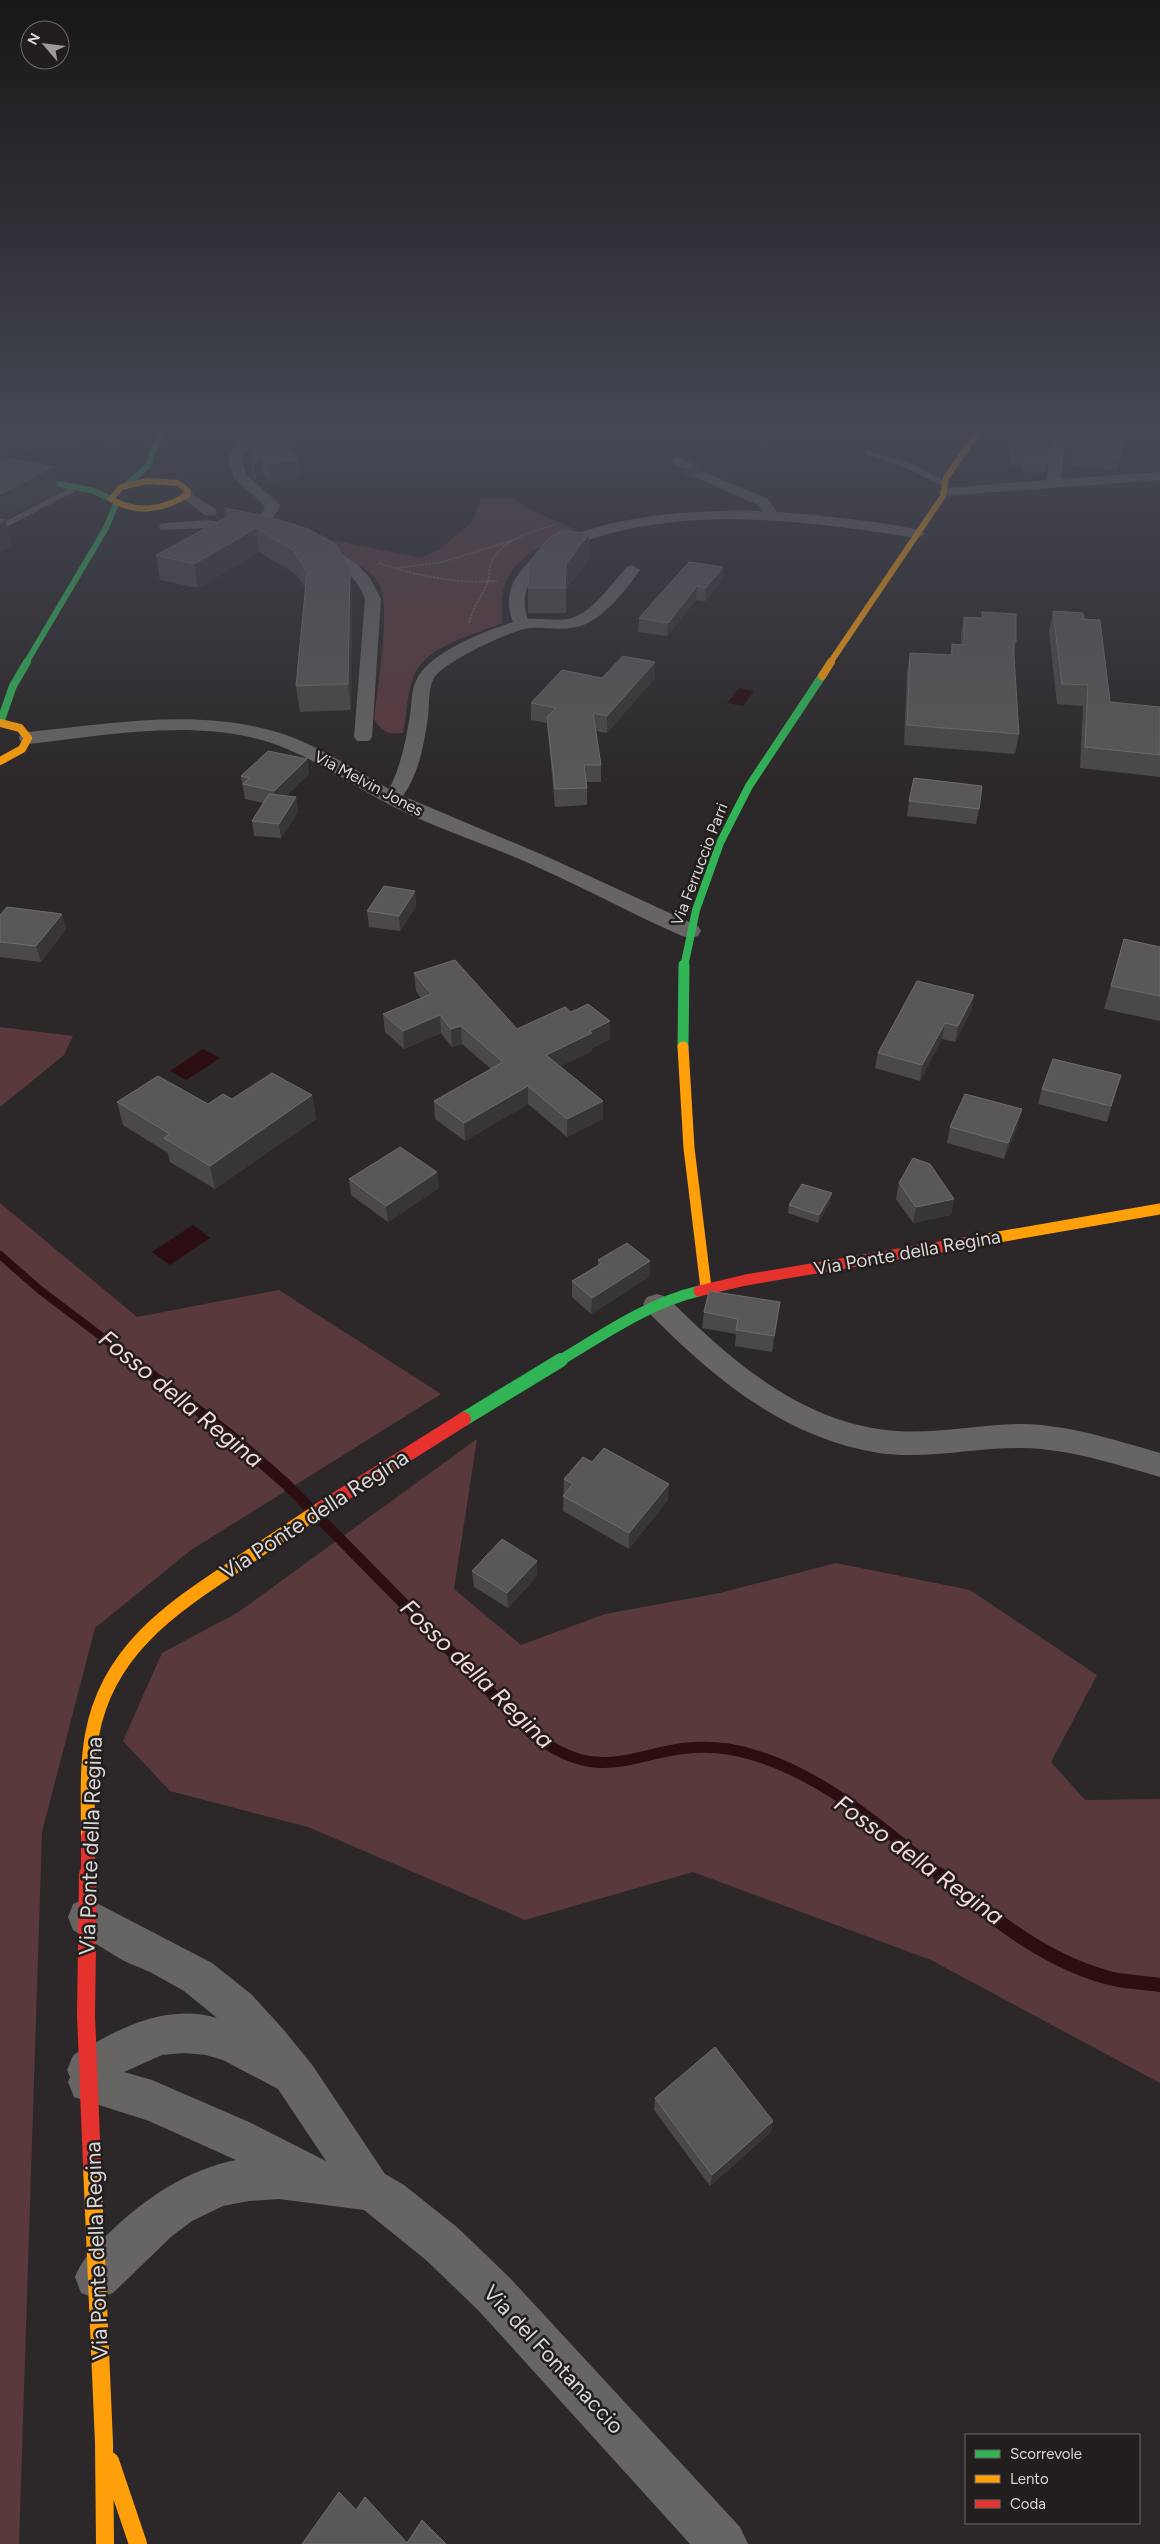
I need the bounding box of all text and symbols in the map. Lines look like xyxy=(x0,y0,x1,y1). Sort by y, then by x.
north arrow xyxy=(20,20,70,70)
text: N xyxy=(24,30,44,48)
street label: Via Melvin Jones xyxy=(311,747,426,820)
street label: Via Ferruccio Parri xyxy=(667,800,732,928)
street label: Via Ponte della Regina xyxy=(812,1225,1002,1280)
water label: Fosso della Regina xyxy=(94,1324,269,1474)
street label: Via Ponte della Regina xyxy=(215,1444,413,1585)
water label: Fosso della Regina xyxy=(394,1593,560,1754)
street label: Via Ponte della Regina xyxy=(73,1736,108,1956)
water label: Fosso della Regina xyxy=(829,1788,1010,1931)
street label: Via Ponte della Regina xyxy=(79,2141,114,2361)
street label: Via del Fontanaccio xyxy=(478,2279,630,2439)
legend xyxy=(965,2434,1140,2524)
text: Scorrevole xyxy=(1010,2445,1082,2463)
text: Lento xyxy=(1010,2470,1049,2488)
text: Coda xyxy=(1010,2495,1046,2513)

